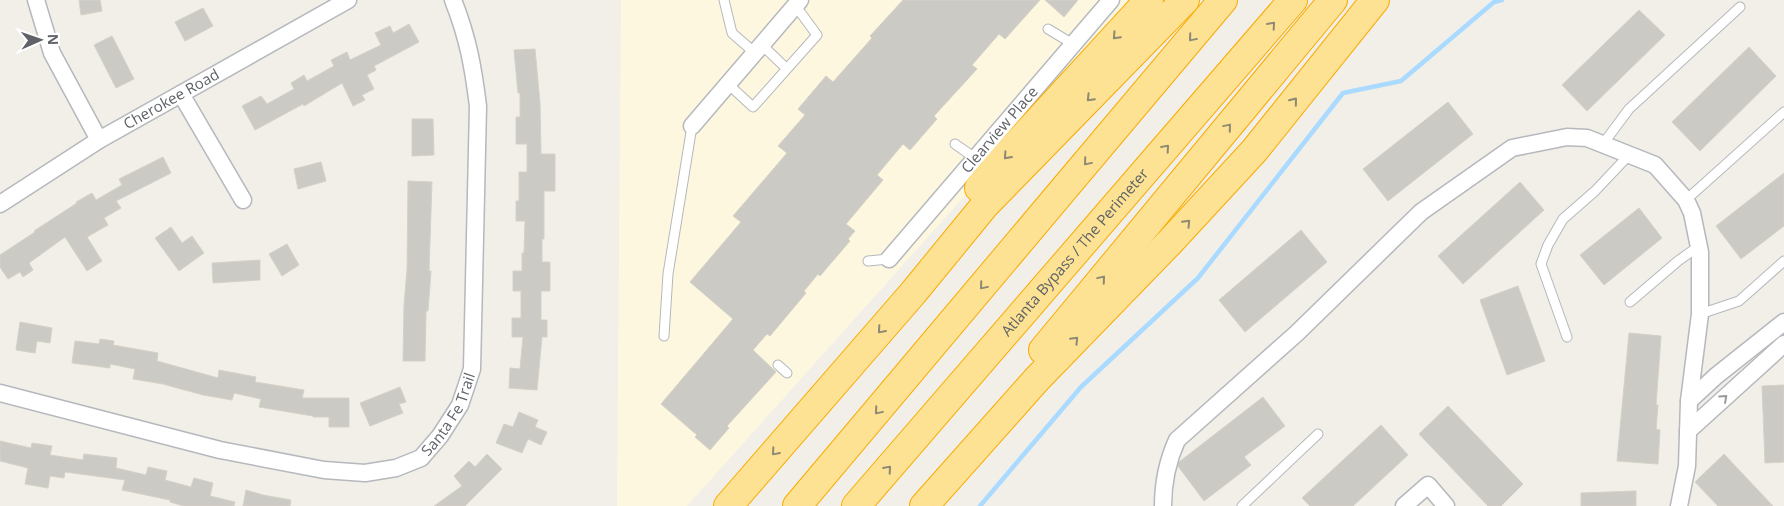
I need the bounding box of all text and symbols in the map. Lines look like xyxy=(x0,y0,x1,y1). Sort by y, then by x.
north arrow xyxy=(15,15,65,65)
one-way arrow xyxy=(1266,21,1275,30)
one-way arrow xyxy=(1113,30,1122,39)
one-way arrow xyxy=(1188,32,1197,41)
text: N xyxy=(44,34,63,46)
street label: Cherokee Road xyxy=(120,64,222,133)
street label: Clearview Place xyxy=(956,82,1042,177)
one-way arrow xyxy=(1087,92,1096,101)
one-way arrow xyxy=(1288,97,1297,106)
one-way arrow xyxy=(1222,123,1231,132)
one-way arrow xyxy=(1160,144,1169,153)
one-way arrow xyxy=(1003,150,1012,159)
one-way arrow xyxy=(1084,157,1093,166)
street label: Atlanta Bypass / The Perimeter xyxy=(996,164,1152,340)
one-way arrow xyxy=(1181,219,1190,228)
one-way arrow xyxy=(1096,275,1105,284)
one-way arrow xyxy=(979,281,988,290)
one-way arrow xyxy=(878,324,887,333)
one-way arrow xyxy=(1069,337,1078,346)
street label: Santa Fe Trail xyxy=(416,370,479,460)
one-way arrow xyxy=(1719,395,1728,404)
one-way arrow xyxy=(874,405,883,414)
one-way arrow xyxy=(771,447,780,456)
one-way arrow xyxy=(882,466,891,475)

